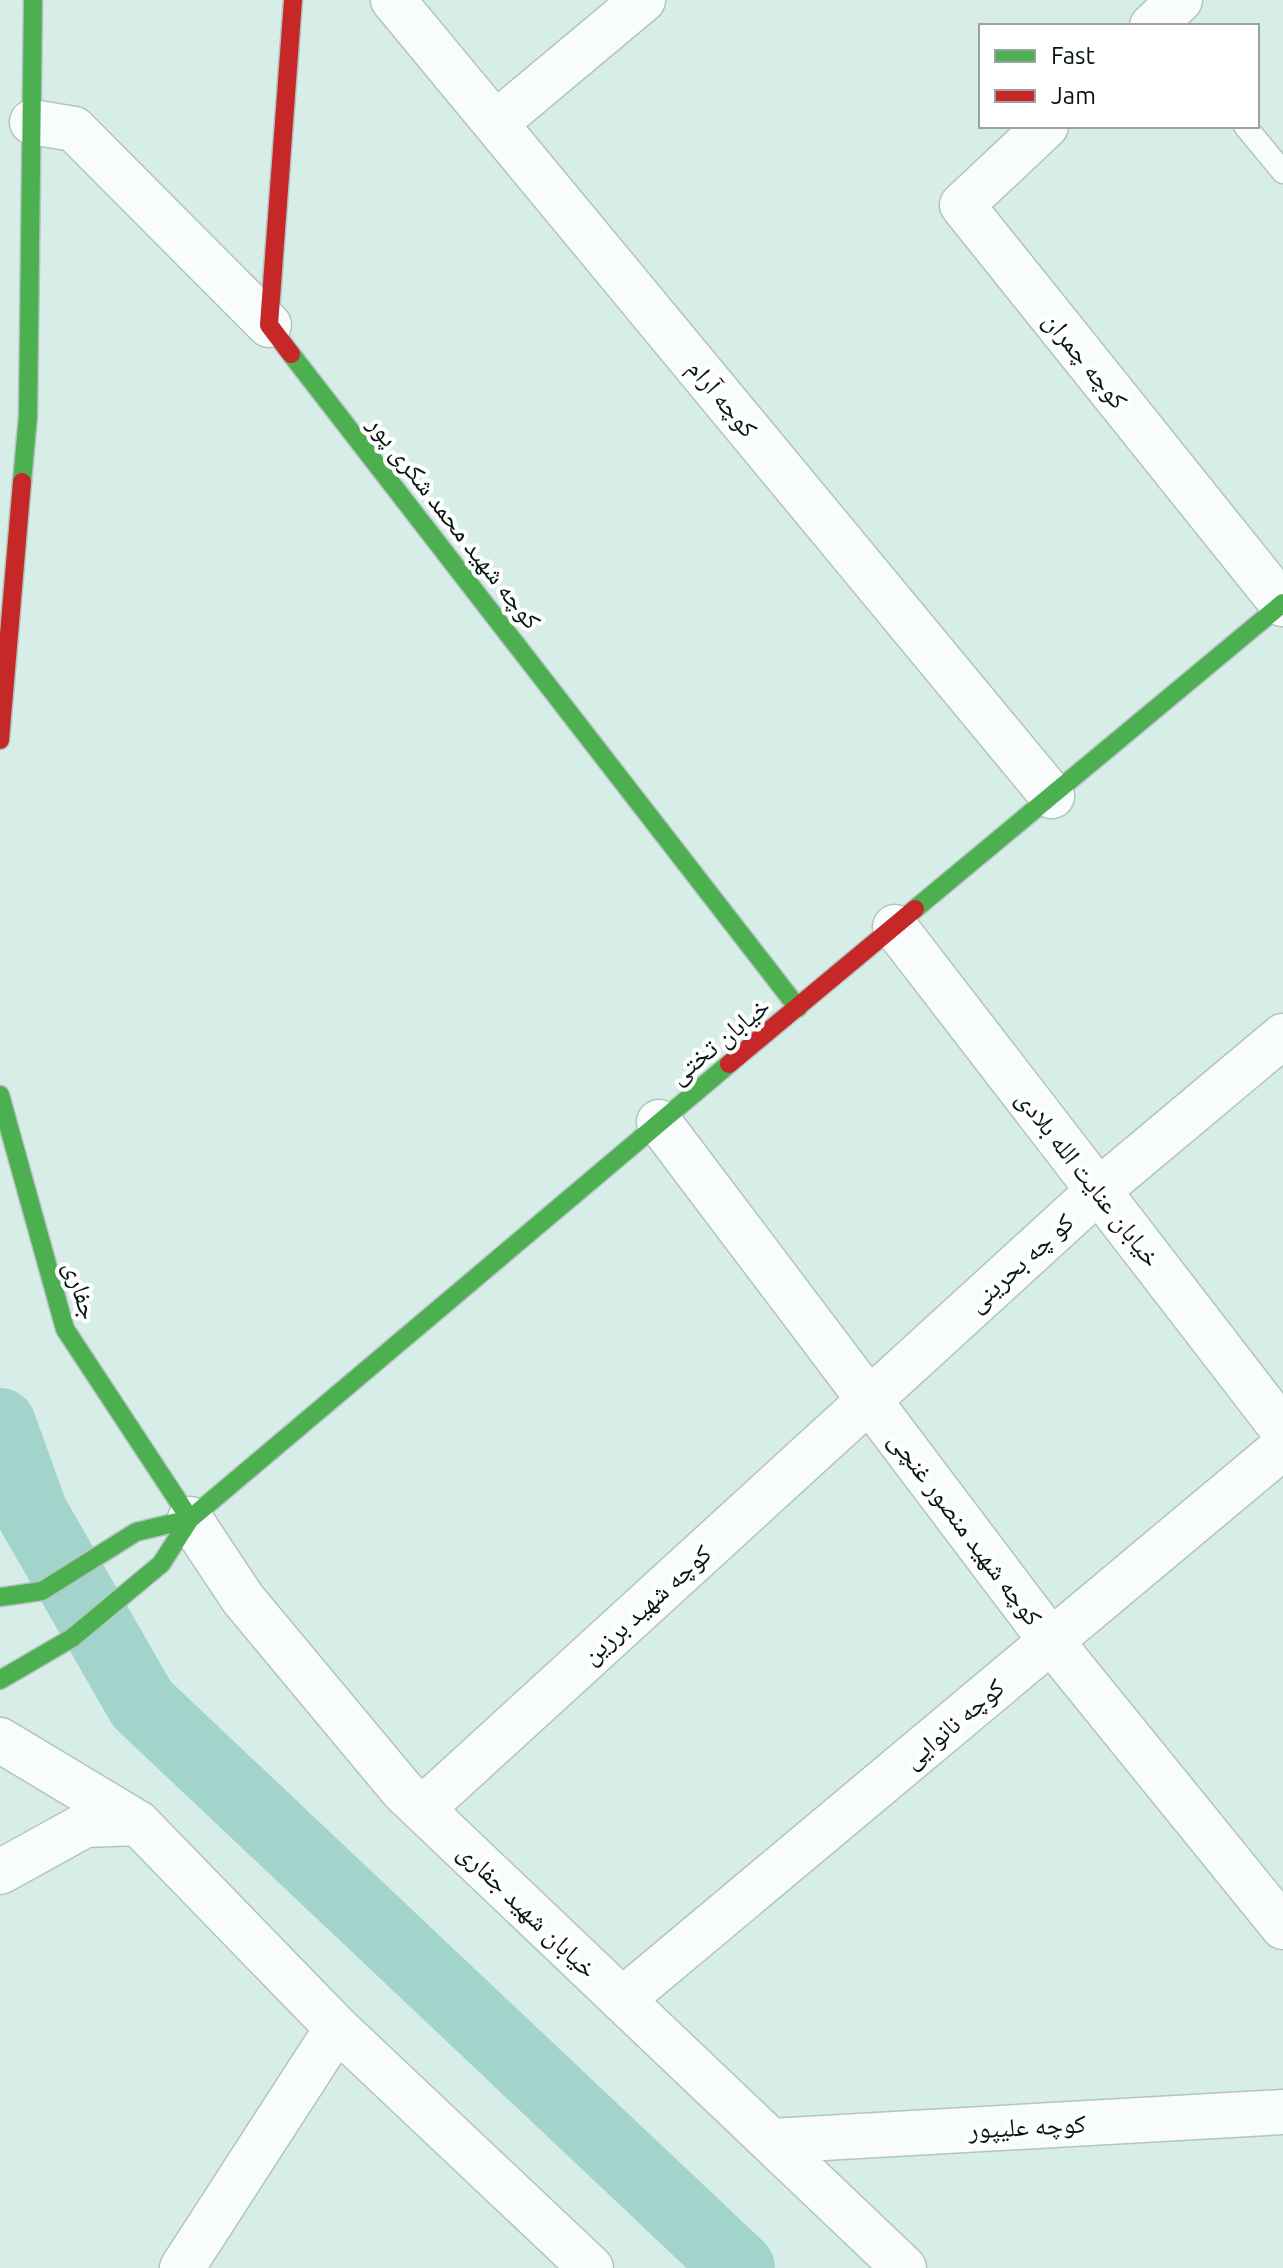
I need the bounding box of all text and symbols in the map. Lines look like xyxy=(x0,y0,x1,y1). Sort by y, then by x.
legend xyxy=(979,24,1259,128)
text: Fast xyxy=(1051,42,1095,69)
text: Jam xyxy=(1051,82,1096,109)
street label: کوچه چمران xyxy=(1037,306,1134,416)
street label: کوچه آرام xyxy=(679,353,764,445)
street label: کوچه شهید محمد شکری پور xyxy=(360,409,547,636)
street label: خیابان تختی xyxy=(663,991,776,1091)
street label: خیابان عنایت الله بلادی xyxy=(1009,1084,1167,1273)
street label: کو چه بحرینی xyxy=(961,1207,1080,1319)
street label: جفاری xyxy=(57,1257,105,1323)
street label: کوچه شهید منصور غنچی xyxy=(882,1425,1049,1632)
street label: کوچه شهید برزین xyxy=(575,1538,718,1671)
street label: کوچه نانوایی xyxy=(896,1672,1011,1775)
street label: خیابان شهید جفاری xyxy=(451,1837,603,1985)
street label: کوچه علیپور xyxy=(967,2108,1087,2146)

